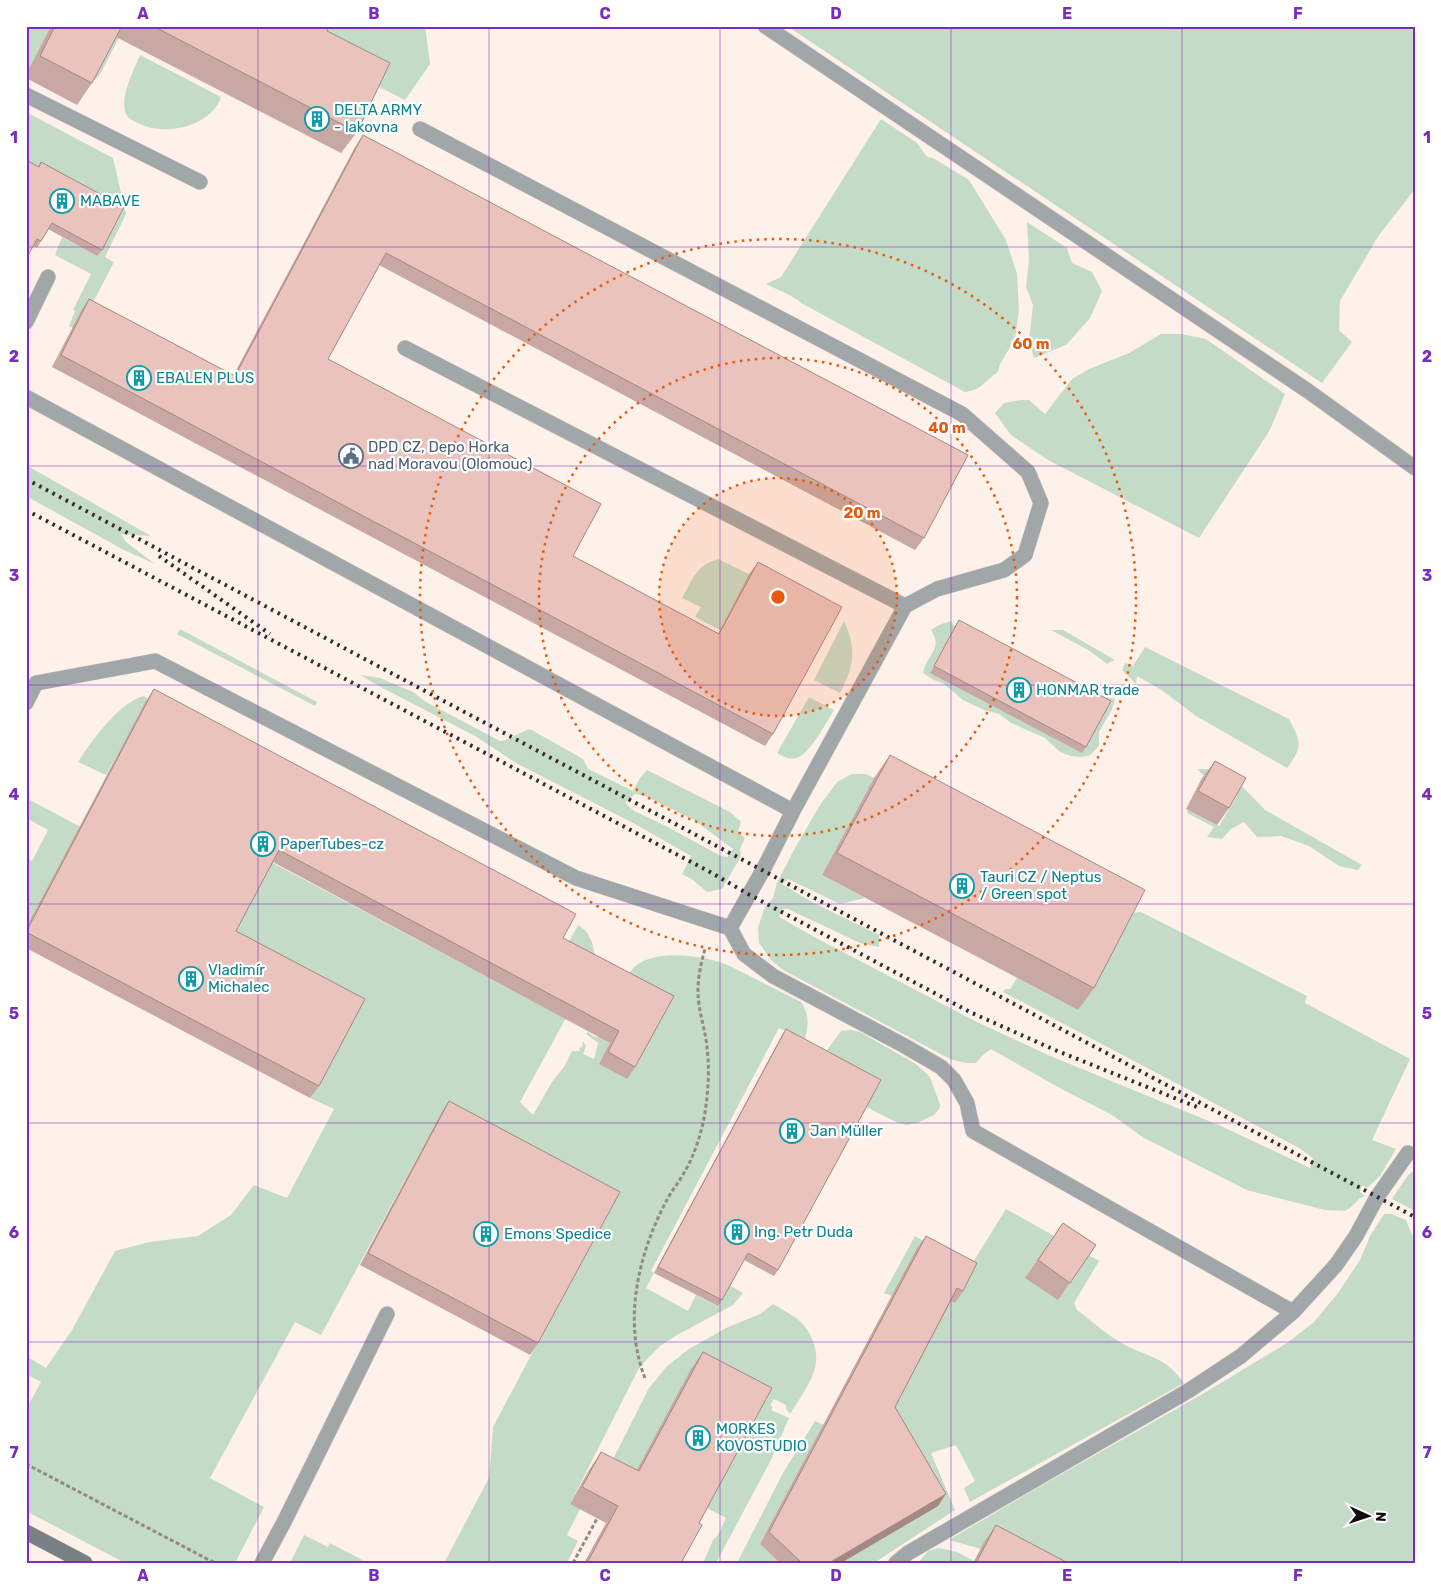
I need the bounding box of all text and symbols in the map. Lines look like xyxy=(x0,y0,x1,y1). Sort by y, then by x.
text: A xyxy=(137,4,149,23)
text: B xyxy=(368,4,380,23)
text: C xyxy=(599,4,611,23)
text: D xyxy=(830,4,842,23)
text: E xyxy=(1062,4,1072,23)
text: F xyxy=(1293,4,1303,23)
place label: DELTA ARMY - lakovna xyxy=(334,101,422,136)
building icon: DELTA ARMY - lakovna xyxy=(304,106,330,132)
text: 1 xyxy=(10,128,18,147)
text: 1 xyxy=(1423,128,1431,147)
building icon: MABAVE xyxy=(49,188,75,214)
place label: MABAVE xyxy=(80,192,140,210)
text: 60 m xyxy=(1013,335,1049,353)
text: 2 xyxy=(9,347,19,366)
text: 2 xyxy=(1422,347,1432,366)
building icon: EBALEN PLUS xyxy=(126,365,152,391)
place label: EBALEN PLUS xyxy=(156,369,254,387)
text: 40 m xyxy=(928,419,966,437)
place label: DPD CZ, Depo Horka nad Moravou (Olomouc) xyxy=(368,438,532,473)
public building icon: DPD CZ, Depo Horka nad Moravou (Olomouc) xyxy=(338,443,364,469)
text: 20 m xyxy=(844,504,880,522)
text: 3 xyxy=(9,566,19,585)
text: 3 xyxy=(1422,566,1432,585)
centre of rings xyxy=(769,588,787,606)
building icon: HONMAR trade xyxy=(1006,677,1032,703)
place label: HONMAR trade xyxy=(1036,681,1139,699)
text: 4 xyxy=(9,785,20,804)
text: 4 xyxy=(1422,785,1433,804)
building icon: PaperTubes-cz xyxy=(250,831,276,857)
place label: PaperTubes-cz xyxy=(280,835,385,853)
place label: Tauri CZ / Neptus / Green spot xyxy=(980,868,1102,903)
building icon: Tauri CZ / Neptus / Green spot xyxy=(949,873,975,899)
place label: Vladimír Michalec xyxy=(208,961,270,996)
building icon: Vladimír Michalec xyxy=(178,966,204,992)
text: 5 xyxy=(9,1004,19,1023)
text: 5 xyxy=(1422,1004,1432,1023)
building icon: Jan Müller xyxy=(779,1118,805,1144)
place label: Jan Müller xyxy=(810,1122,883,1140)
building icon: Ing. Petr Duda xyxy=(724,1219,750,1245)
building icon: Emons Spedice xyxy=(473,1221,499,1247)
text: 6 xyxy=(9,1223,19,1242)
place label: Ing. Petr Duda xyxy=(754,1223,853,1241)
text: 6 xyxy=(1422,1223,1432,1242)
place label: Emons Spedice xyxy=(504,1225,611,1243)
place label: MORKES KOVOSTUDIO xyxy=(716,1420,807,1455)
building icon: MORKES KOVOSTUDIO xyxy=(685,1425,711,1451)
text: 7 xyxy=(9,1443,19,1462)
text: 7 xyxy=(1422,1443,1432,1462)
north arrow xyxy=(1344,1492,1394,1542)
text: N xyxy=(1372,1511,1389,1522)
text: A xyxy=(137,1566,149,1585)
text: B xyxy=(368,1566,380,1585)
text: C xyxy=(599,1566,611,1585)
text: D xyxy=(830,1566,842,1585)
text: E xyxy=(1062,1566,1072,1585)
text: F xyxy=(1293,1566,1303,1585)

